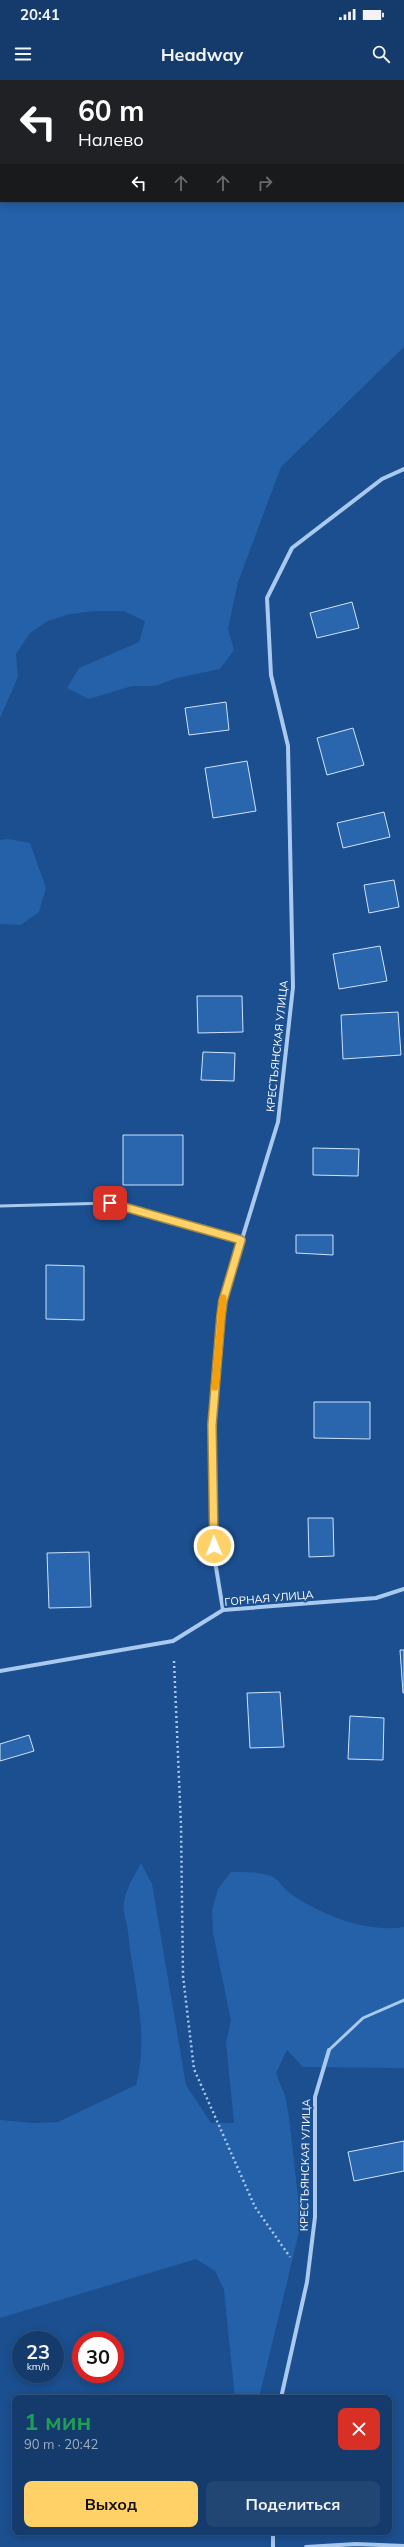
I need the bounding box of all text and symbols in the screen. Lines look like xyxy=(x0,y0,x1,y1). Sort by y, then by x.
text: 20:41 xyxy=(20,5,60,24)
icon: menu xyxy=(12,43,34,65)
text: Headway xyxy=(161,43,243,66)
icon: search xyxy=(370,43,392,65)
text: 60 m xyxy=(78,93,144,128)
icon: left xyxy=(12,96,64,148)
text: Налево xyxy=(78,128,144,151)
icon: left xyxy=(128,172,150,194)
icon: ahead xyxy=(170,172,192,194)
icon: ahead xyxy=(212,172,234,194)
icon: right xyxy=(254,172,276,194)
street label: КРЕСТЬЯНСКАЯ УЛИЦА xyxy=(263,980,291,1112)
pin xyxy=(93,1186,127,1220)
icon: arrive xyxy=(99,1192,121,1214)
position arrow xyxy=(193,1525,235,1567)
street label: ГОРНАЯ УЛИЦА xyxy=(224,1587,314,1609)
street label: КРЕСТЬЯНСКАЯ УЛИЦА xyxy=(297,2099,313,2231)
speed limit sign: 30 xyxy=(72,2331,124,2383)
text: 23 xyxy=(26,2339,50,2364)
text: km/h xyxy=(27,2360,49,2373)
text: 1 мин xyxy=(24,2406,91,2436)
button: close xyxy=(338,2408,380,2450)
text: 90 m · 20:42 xyxy=(24,2436,98,2452)
button: Выход xyxy=(24,2481,198,2527)
button: Поделиться xyxy=(206,2481,380,2527)

